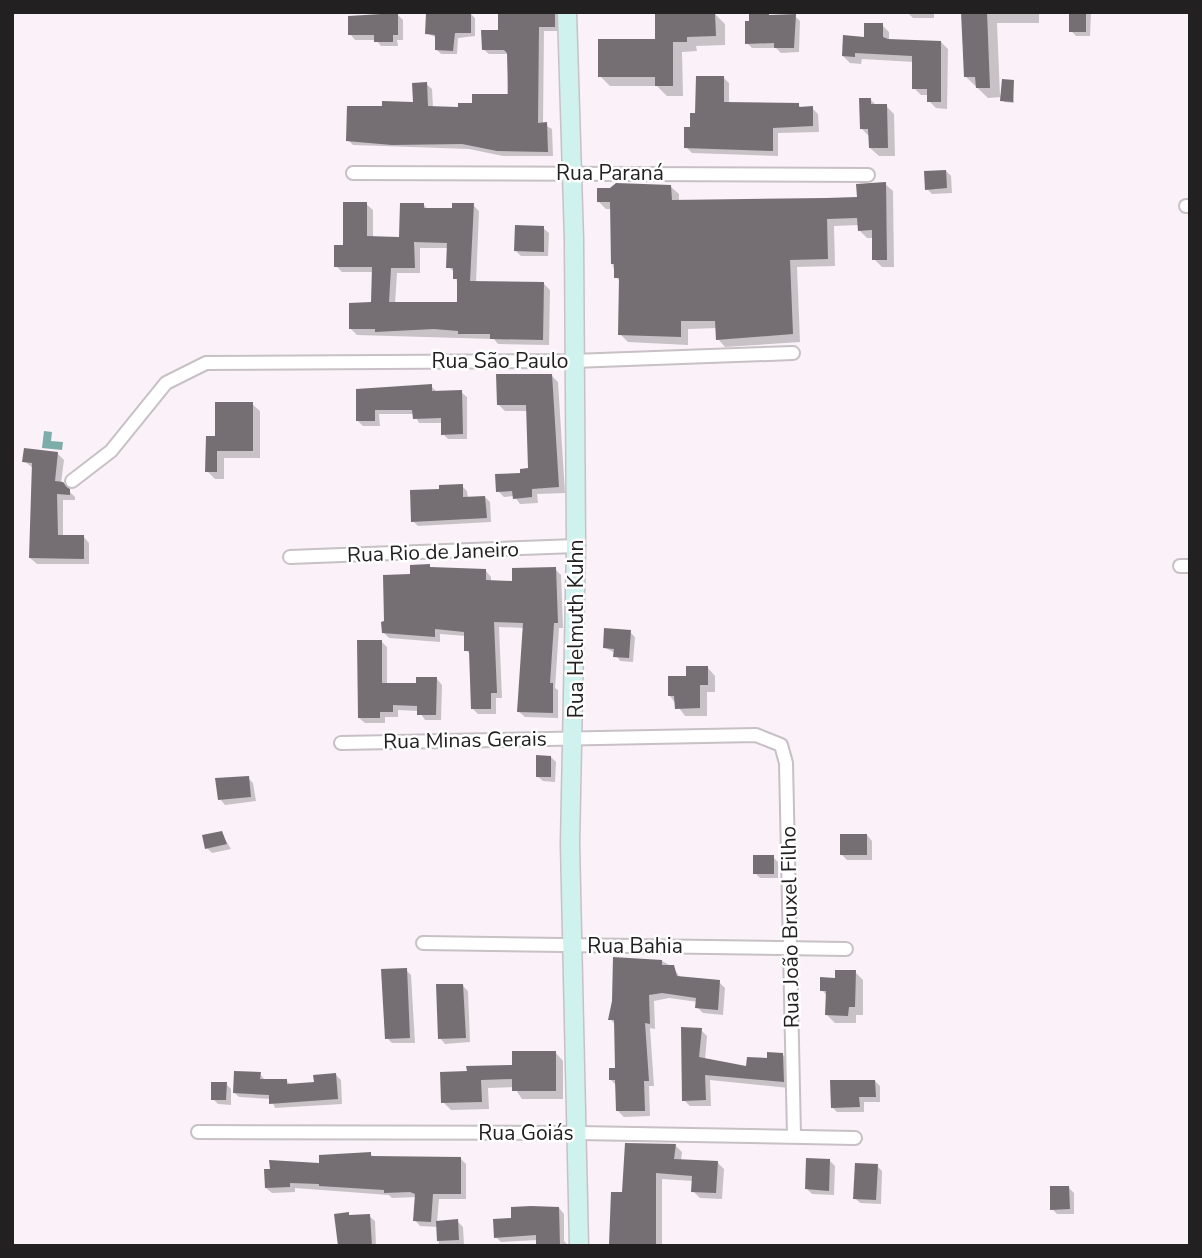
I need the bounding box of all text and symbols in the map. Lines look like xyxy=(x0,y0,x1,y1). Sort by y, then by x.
street label: Rua Paraná xyxy=(556,159,664,187)
street label: Rua São Paulo xyxy=(432,347,568,375)
street label: Rua Rio de Janeiro xyxy=(346,535,520,569)
street label: Rua Helmuth Kuhn xyxy=(562,540,590,718)
street label: Rua Minas Gerais xyxy=(383,725,547,755)
street label: Rua João Bruxel Filho xyxy=(774,826,806,1028)
street label: Rua Bahia xyxy=(587,932,683,960)
street label: Rua Goiás xyxy=(478,1119,574,1147)

